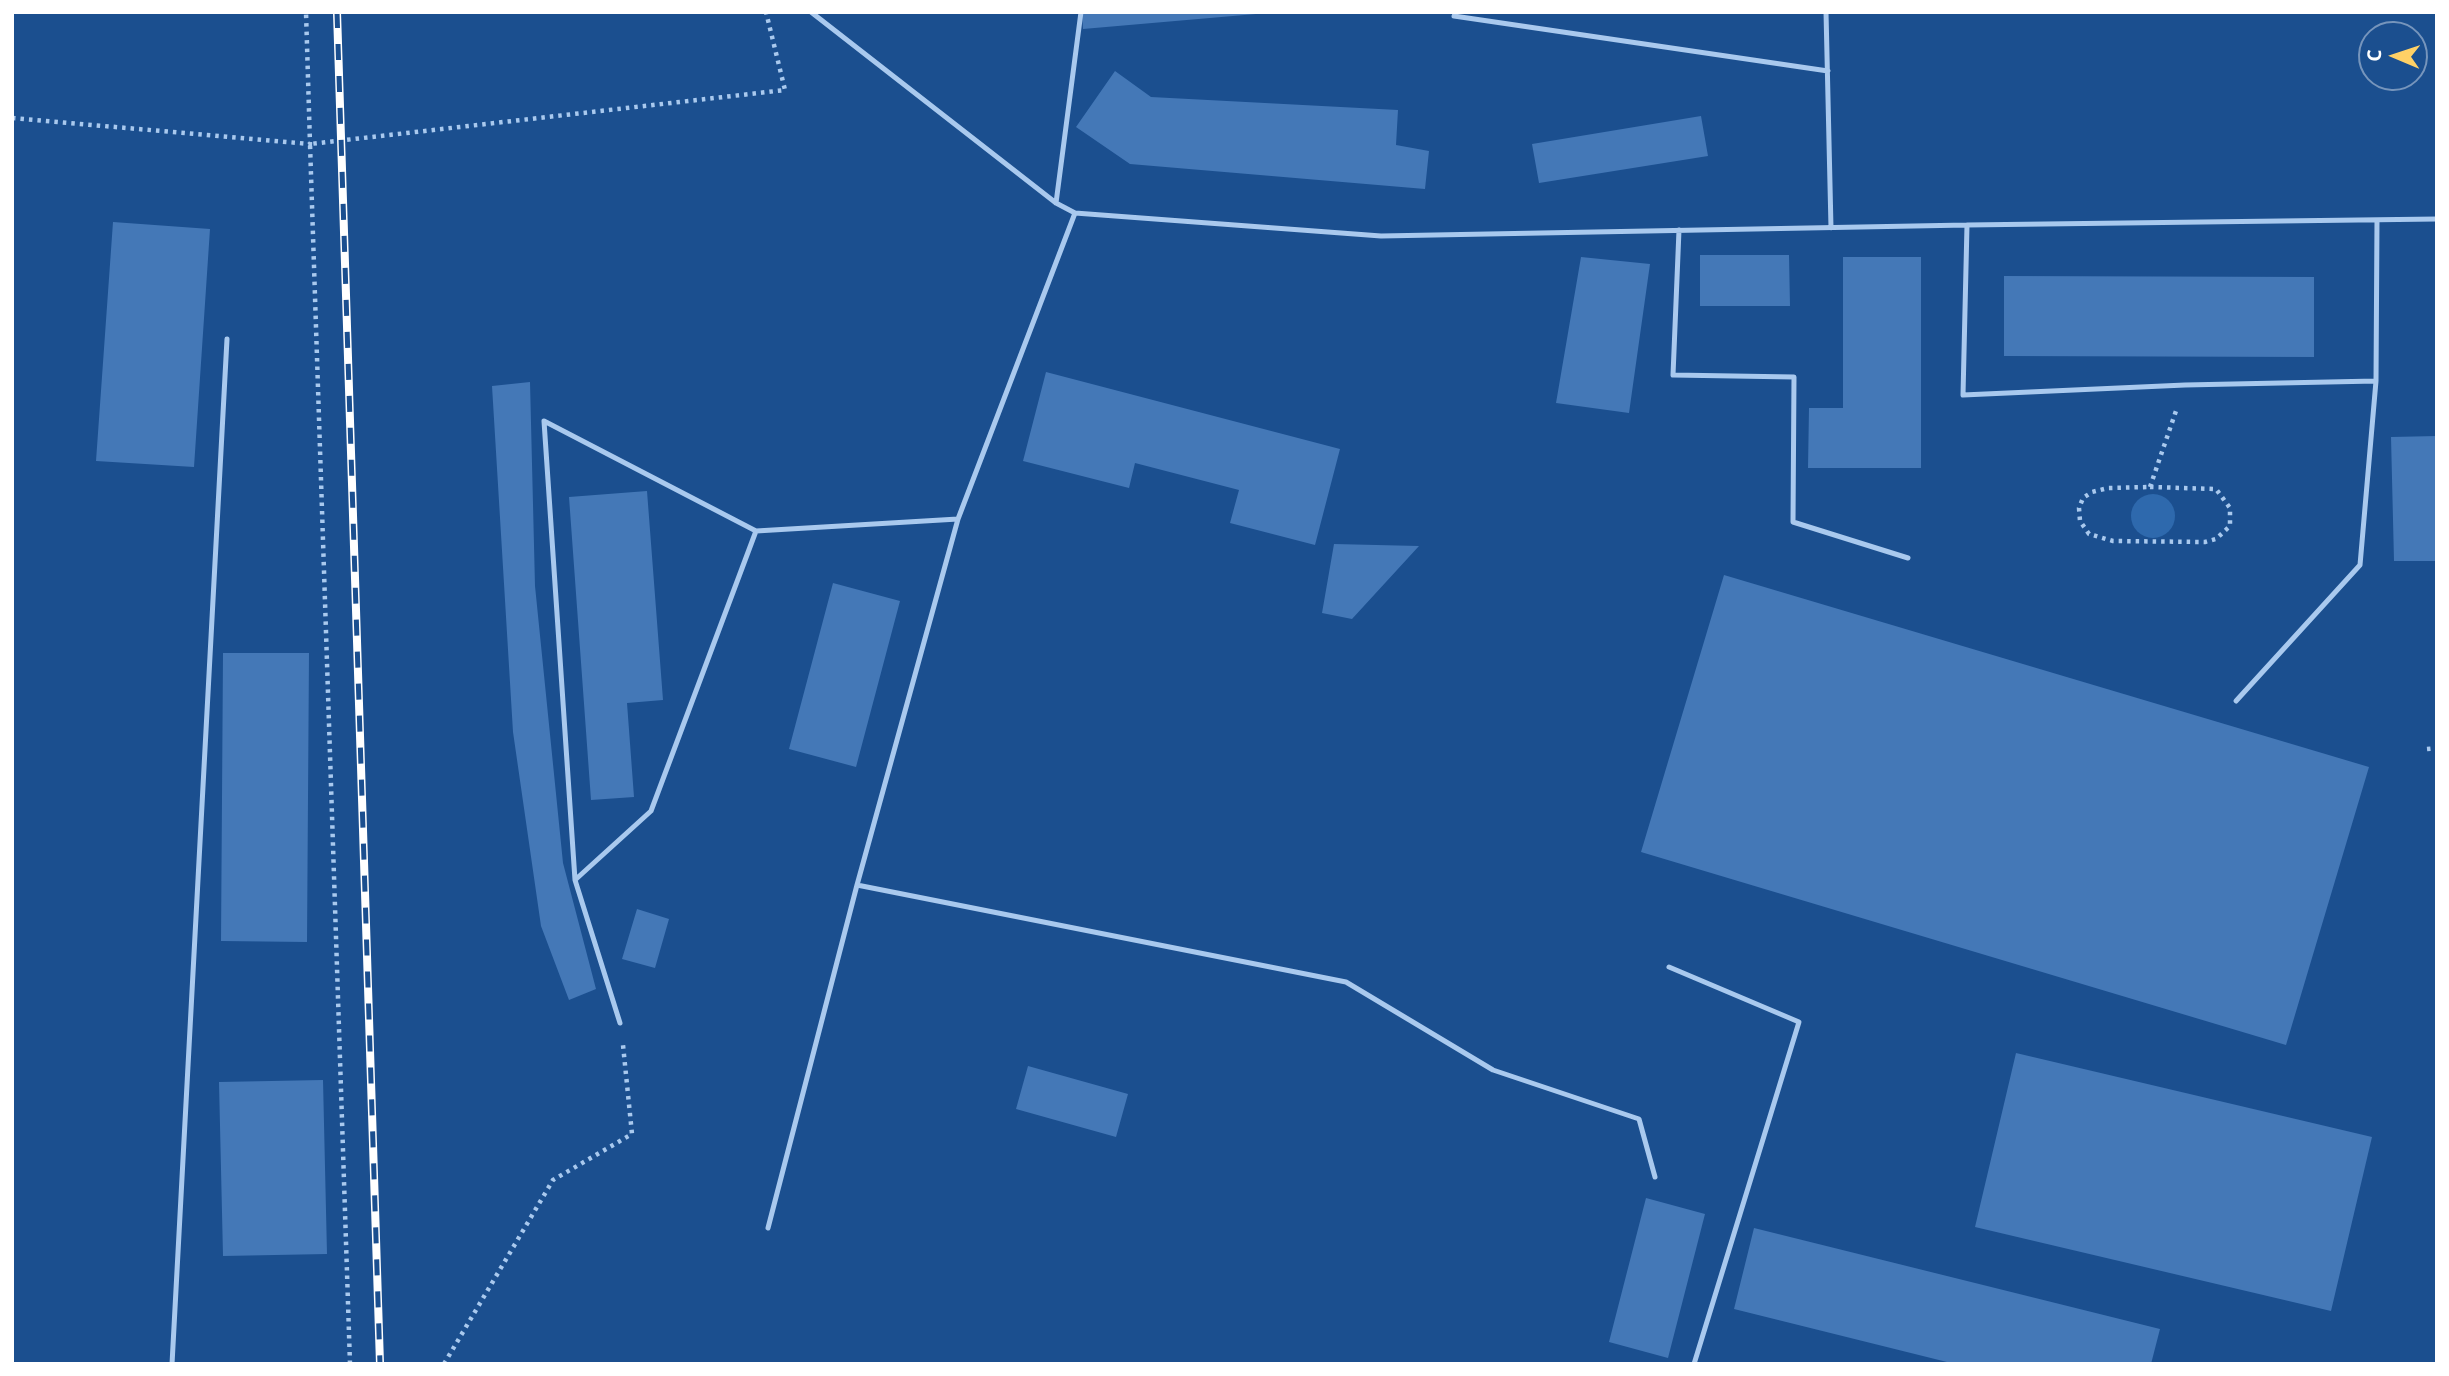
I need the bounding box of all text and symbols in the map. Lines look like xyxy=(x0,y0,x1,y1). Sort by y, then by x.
north arrow xyxy=(2358,21,2428,91)
text: С xyxy=(2361,49,2387,62)

